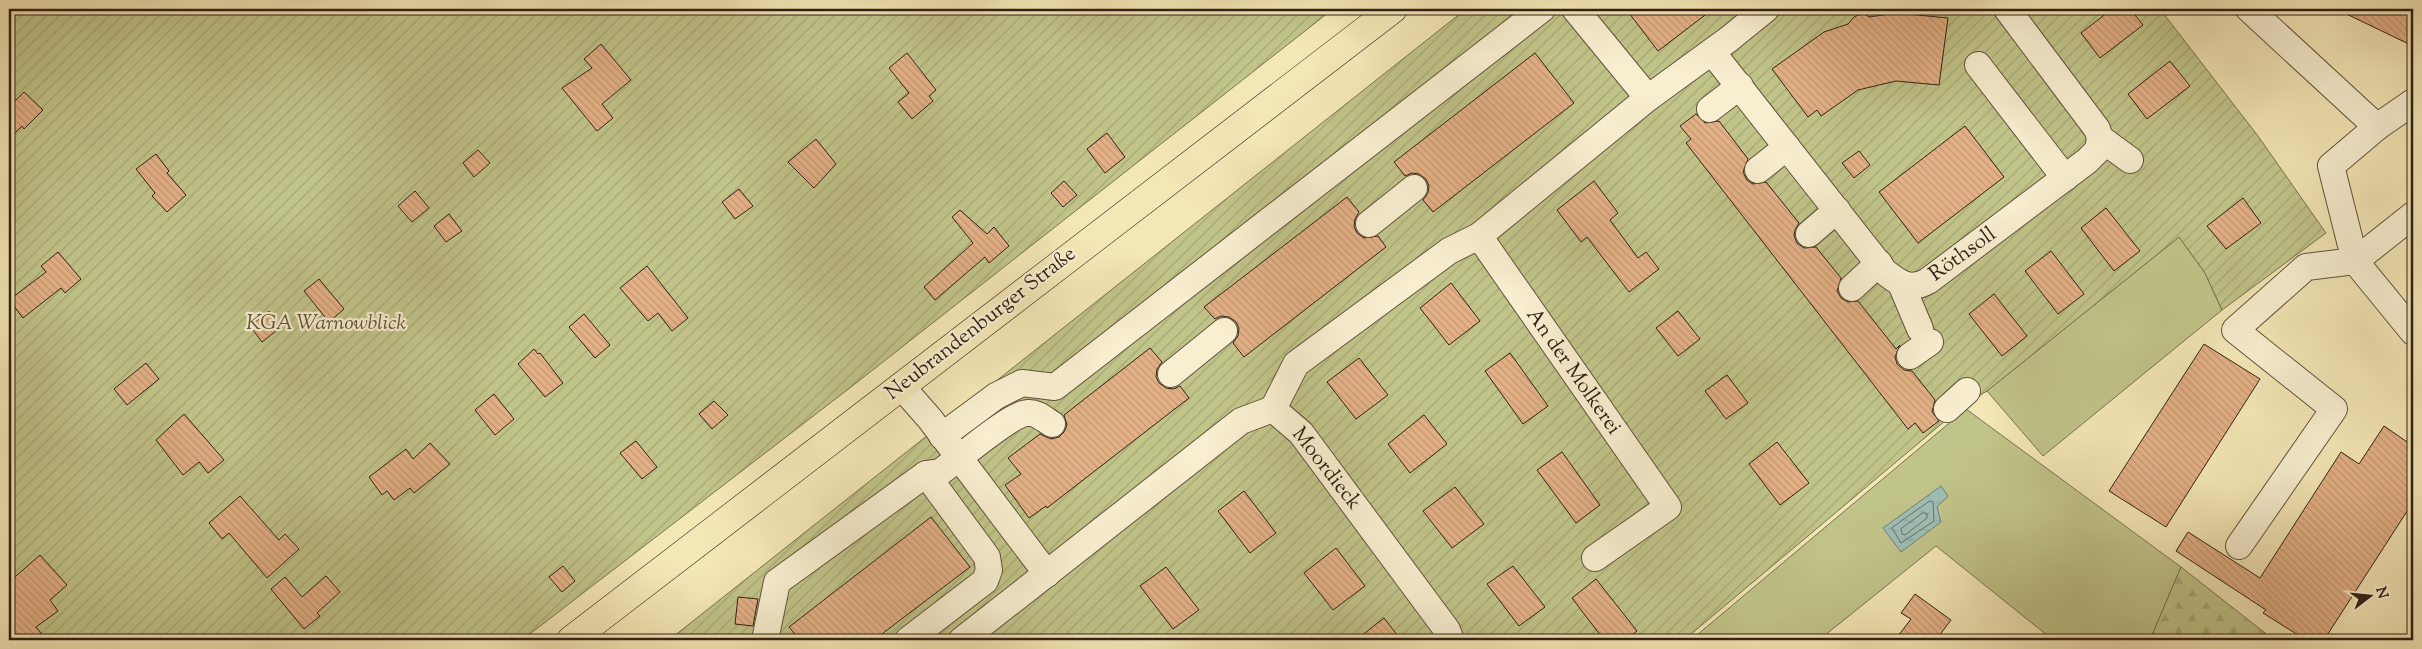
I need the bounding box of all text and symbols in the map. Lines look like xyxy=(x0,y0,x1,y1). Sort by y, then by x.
street label: Röthsoll xyxy=(1923,220,2003,290)
street label: Neubrandenburger Straße xyxy=(879,240,1083,408)
street label: An der Molkerei xyxy=(1518,303,1628,441)
park label: KGA Warnowblick xyxy=(246,309,406,339)
street label: Moordieck xyxy=(1284,421,1368,517)
north arrow xyxy=(2344,572,2394,622)
text: N xyxy=(2369,585,2392,601)

